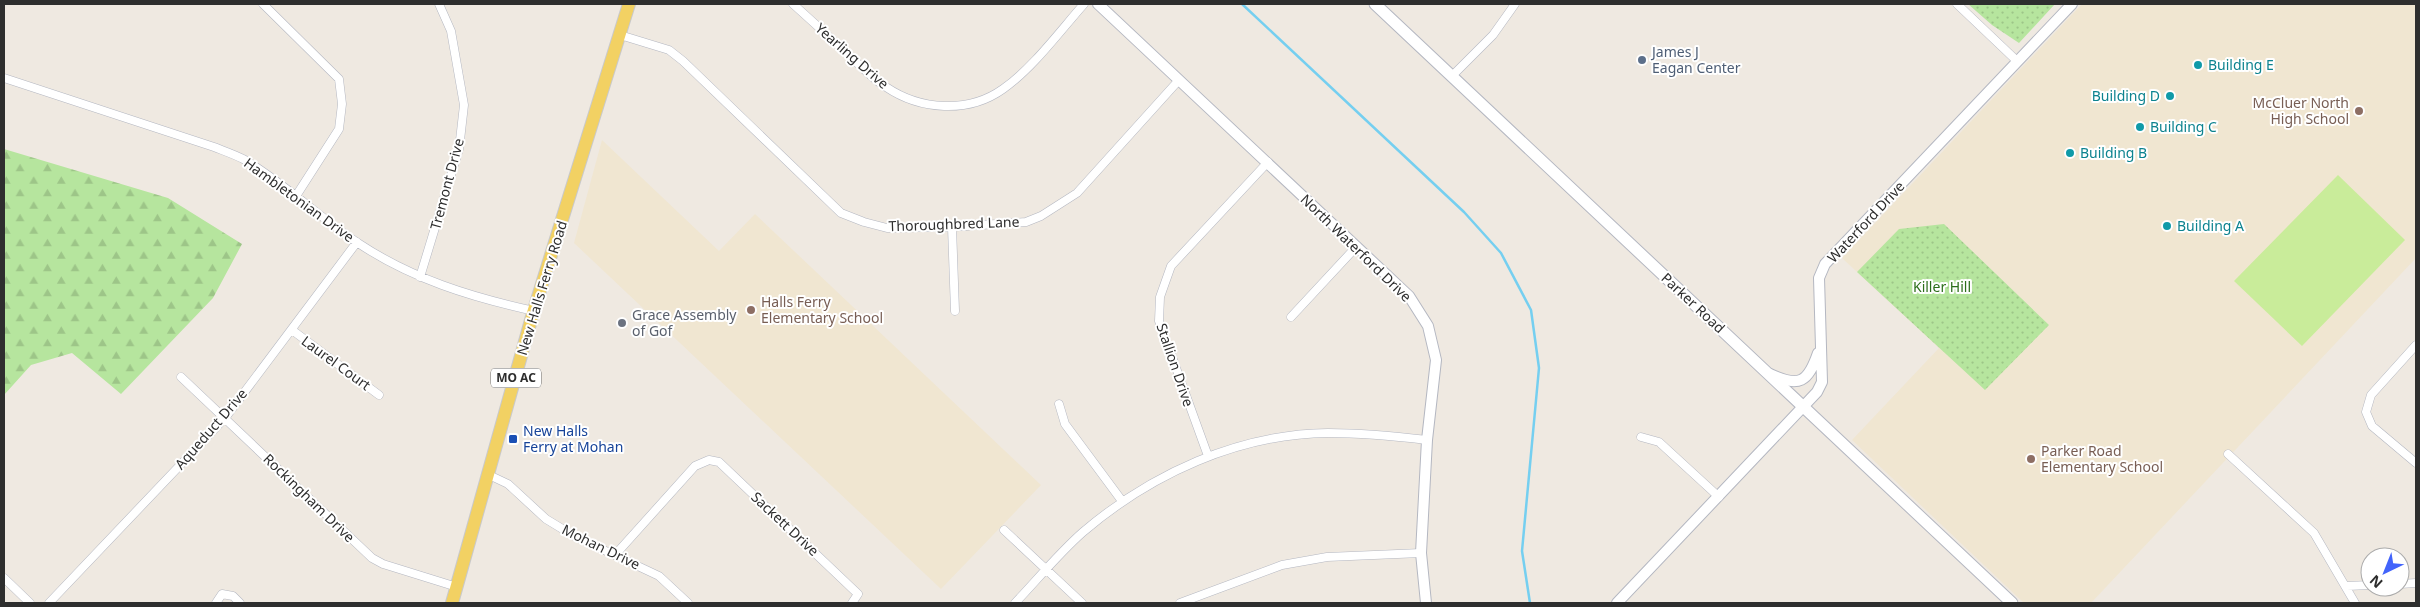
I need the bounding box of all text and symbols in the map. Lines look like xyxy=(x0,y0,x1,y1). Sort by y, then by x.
street label: Yearling Drive xyxy=(812,18,893,93)
place label: James J Eagan Center xyxy=(1650,42,1741,77)
marker: James J Eagan Center xyxy=(1636,54,1648,66)
place label: Building E xyxy=(2208,55,2274,74)
marker: Building E xyxy=(2192,59,2204,71)
place label: Building D xyxy=(2092,86,2160,105)
marker: Building D xyxy=(2164,90,2176,102)
place label: McCluer North High School xyxy=(2253,93,2349,128)
marker: McCluer North High School xyxy=(2353,105,2365,117)
place label: Building C xyxy=(2150,117,2217,136)
marker: Building C xyxy=(2134,121,2146,133)
street label: Tremont Drive xyxy=(425,136,468,232)
place label: Building B xyxy=(2080,143,2147,162)
marker: Building B xyxy=(2064,147,2076,159)
street label: Hambletonian Drive xyxy=(240,153,358,246)
street label: Waterford Drive xyxy=(1823,177,1908,267)
street label: North Waterford Drive xyxy=(1297,190,1416,306)
street label: Thoroughbred Lane xyxy=(888,212,1020,235)
place label: Building A xyxy=(2177,216,2244,235)
street label: New Halls Ferry Road xyxy=(512,218,571,358)
marker: Building A xyxy=(2161,220,2173,232)
street label: Parker Road xyxy=(1657,268,1729,337)
park label: Killer Hill xyxy=(1913,277,1971,296)
place label: Halls Ferry Elementary School xyxy=(761,292,883,327)
marker: Halls Ferry Elementary School xyxy=(745,304,757,316)
place label: Grace Assembly of Gof xyxy=(632,305,737,340)
marker: Grace Assembly of Gof xyxy=(616,317,628,329)
street label: Stallion Drive xyxy=(1152,321,1199,409)
street label: Laurel Court xyxy=(298,331,375,394)
road number: MO AC xyxy=(491,368,541,388)
street label: Aqueduct Drive xyxy=(170,384,251,473)
place label: New Halls Ferry at Mohan xyxy=(523,421,623,456)
marker: New Halls Ferry at Mohan xyxy=(507,433,519,445)
place label: Parker Road Elementary School xyxy=(2041,441,2163,476)
street label: Rockingham Drive xyxy=(260,449,359,546)
marker: Parker Road Elementary School xyxy=(2025,453,2037,465)
street label: Sackett Drive xyxy=(747,487,823,560)
street label: Mohan Drive xyxy=(559,519,643,574)
north arrow xyxy=(2360,547,2410,597)
text: N xyxy=(2365,571,2386,593)

